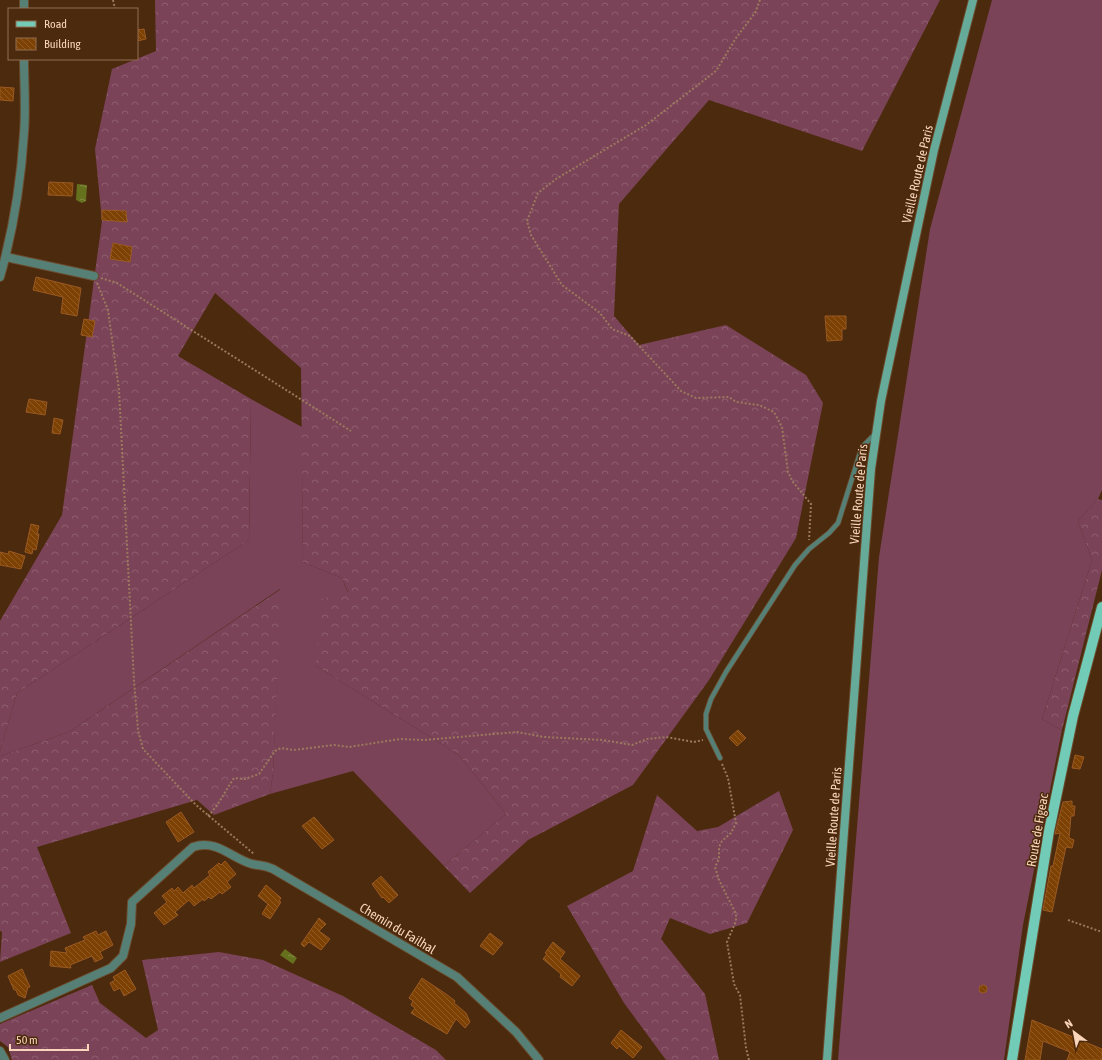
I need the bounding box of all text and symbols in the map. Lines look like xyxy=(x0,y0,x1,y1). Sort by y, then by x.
legend xyxy=(8,8,138,60)
text: Road xyxy=(44,17,67,31)
text: Building xyxy=(44,37,82,51)
street label: Vieille Route de Paris xyxy=(899,123,936,225)
street label: Vieille Route de Paris xyxy=(847,443,870,545)
street label: Vieille Route de Paris xyxy=(823,766,845,868)
street label: Route de Figeac xyxy=(1024,792,1051,868)
street label: Chemin du Failhal xyxy=(357,900,439,957)
north arrow xyxy=(1054,1012,1094,1052)
text: N xyxy=(1063,1017,1075,1030)
scale bar xyxy=(10,1026,88,1052)
text: 50 m xyxy=(16,1033,38,1047)

